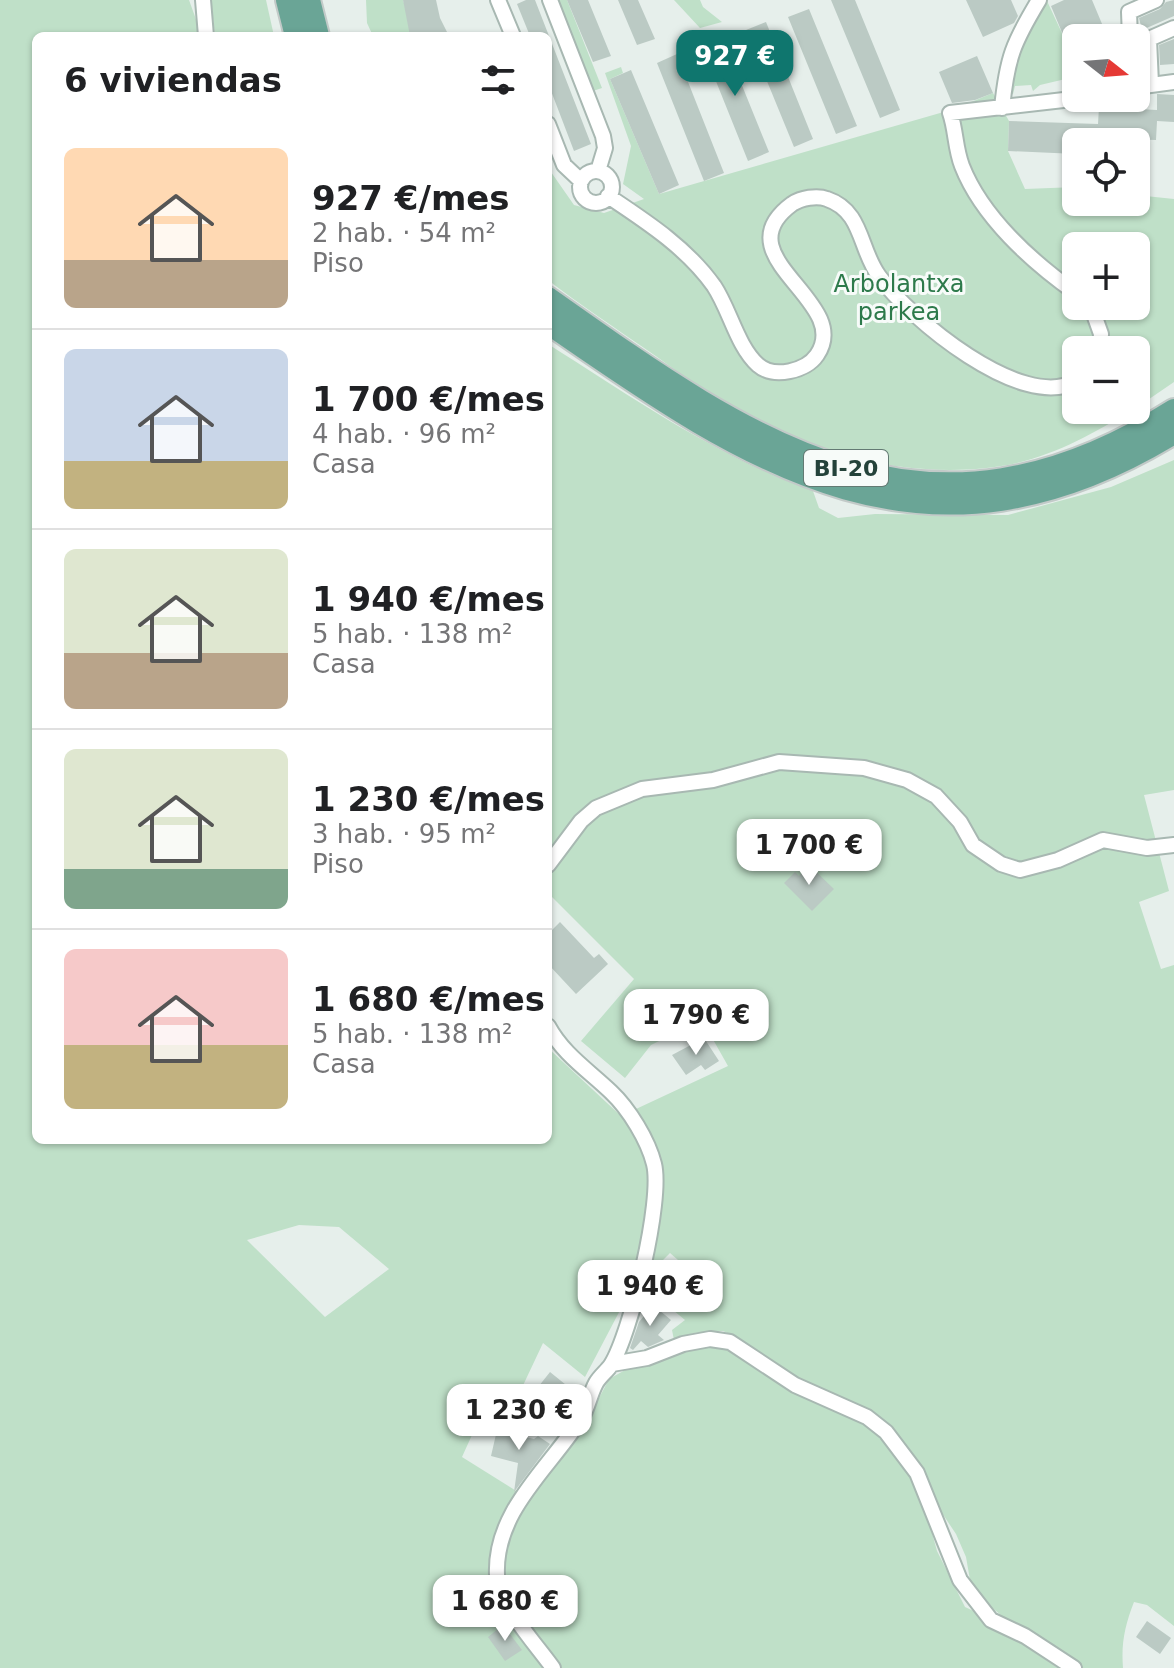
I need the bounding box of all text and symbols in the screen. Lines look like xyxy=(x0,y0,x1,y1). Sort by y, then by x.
north arrow xyxy=(1062,24,1150,112)
map controls xyxy=(1062,24,1150,424)
pin: 927 € xyxy=(679,30,791,98)
text: 927 € xyxy=(694,41,776,71)
icon: filters xyxy=(476,58,520,102)
text: 6 viviendas xyxy=(64,60,282,100)
button: locate xyxy=(1062,128,1150,216)
text: 927 €/mes xyxy=(312,178,510,218)
icon: home xyxy=(128,180,224,276)
text: 2 hab. · 54 m² xyxy=(312,218,496,248)
button: + xyxy=(1062,232,1150,320)
text: Piso xyxy=(312,248,364,278)
park label: Arbolantxa parkea xyxy=(833,270,965,326)
button: − xyxy=(1062,336,1150,424)
text: 1 700 €/mes xyxy=(312,379,545,419)
icon: home xyxy=(128,381,224,477)
text: 4 hab. · 96 m² xyxy=(312,419,496,449)
text: Casa xyxy=(312,449,376,479)
road number: BI-20 xyxy=(804,450,888,486)
text: 1 940 €/mes xyxy=(312,579,545,619)
icon: home xyxy=(128,581,224,677)
text: 5 hab. · 138 m² xyxy=(312,619,512,649)
text: Casa xyxy=(312,649,376,679)
text: 1 230 €/mes xyxy=(312,779,545,819)
icon: home xyxy=(128,781,224,877)
text: 3 hab. · 95 m² xyxy=(312,819,496,849)
pin: 1 700 € xyxy=(735,819,883,887)
text: 1 700 € xyxy=(755,830,863,860)
text: Piso xyxy=(312,849,364,879)
text: 1 680 €/mes xyxy=(312,979,545,1019)
icon: home xyxy=(128,981,224,1077)
pin: 1 790 € xyxy=(622,989,770,1057)
text: 1 790 € xyxy=(642,1000,750,1030)
text: 5 hab. · 138 m² xyxy=(312,1019,512,1049)
text: Casa xyxy=(312,1049,376,1079)
pin: 1 940 € xyxy=(576,1260,724,1328)
text: 1 940 € xyxy=(596,1271,704,1301)
pin: 1 230 € xyxy=(445,1384,593,1452)
text: 1 230 € xyxy=(465,1395,573,1425)
pin: 1 680 € xyxy=(431,1575,579,1643)
text: 1 680 € xyxy=(451,1586,559,1616)

